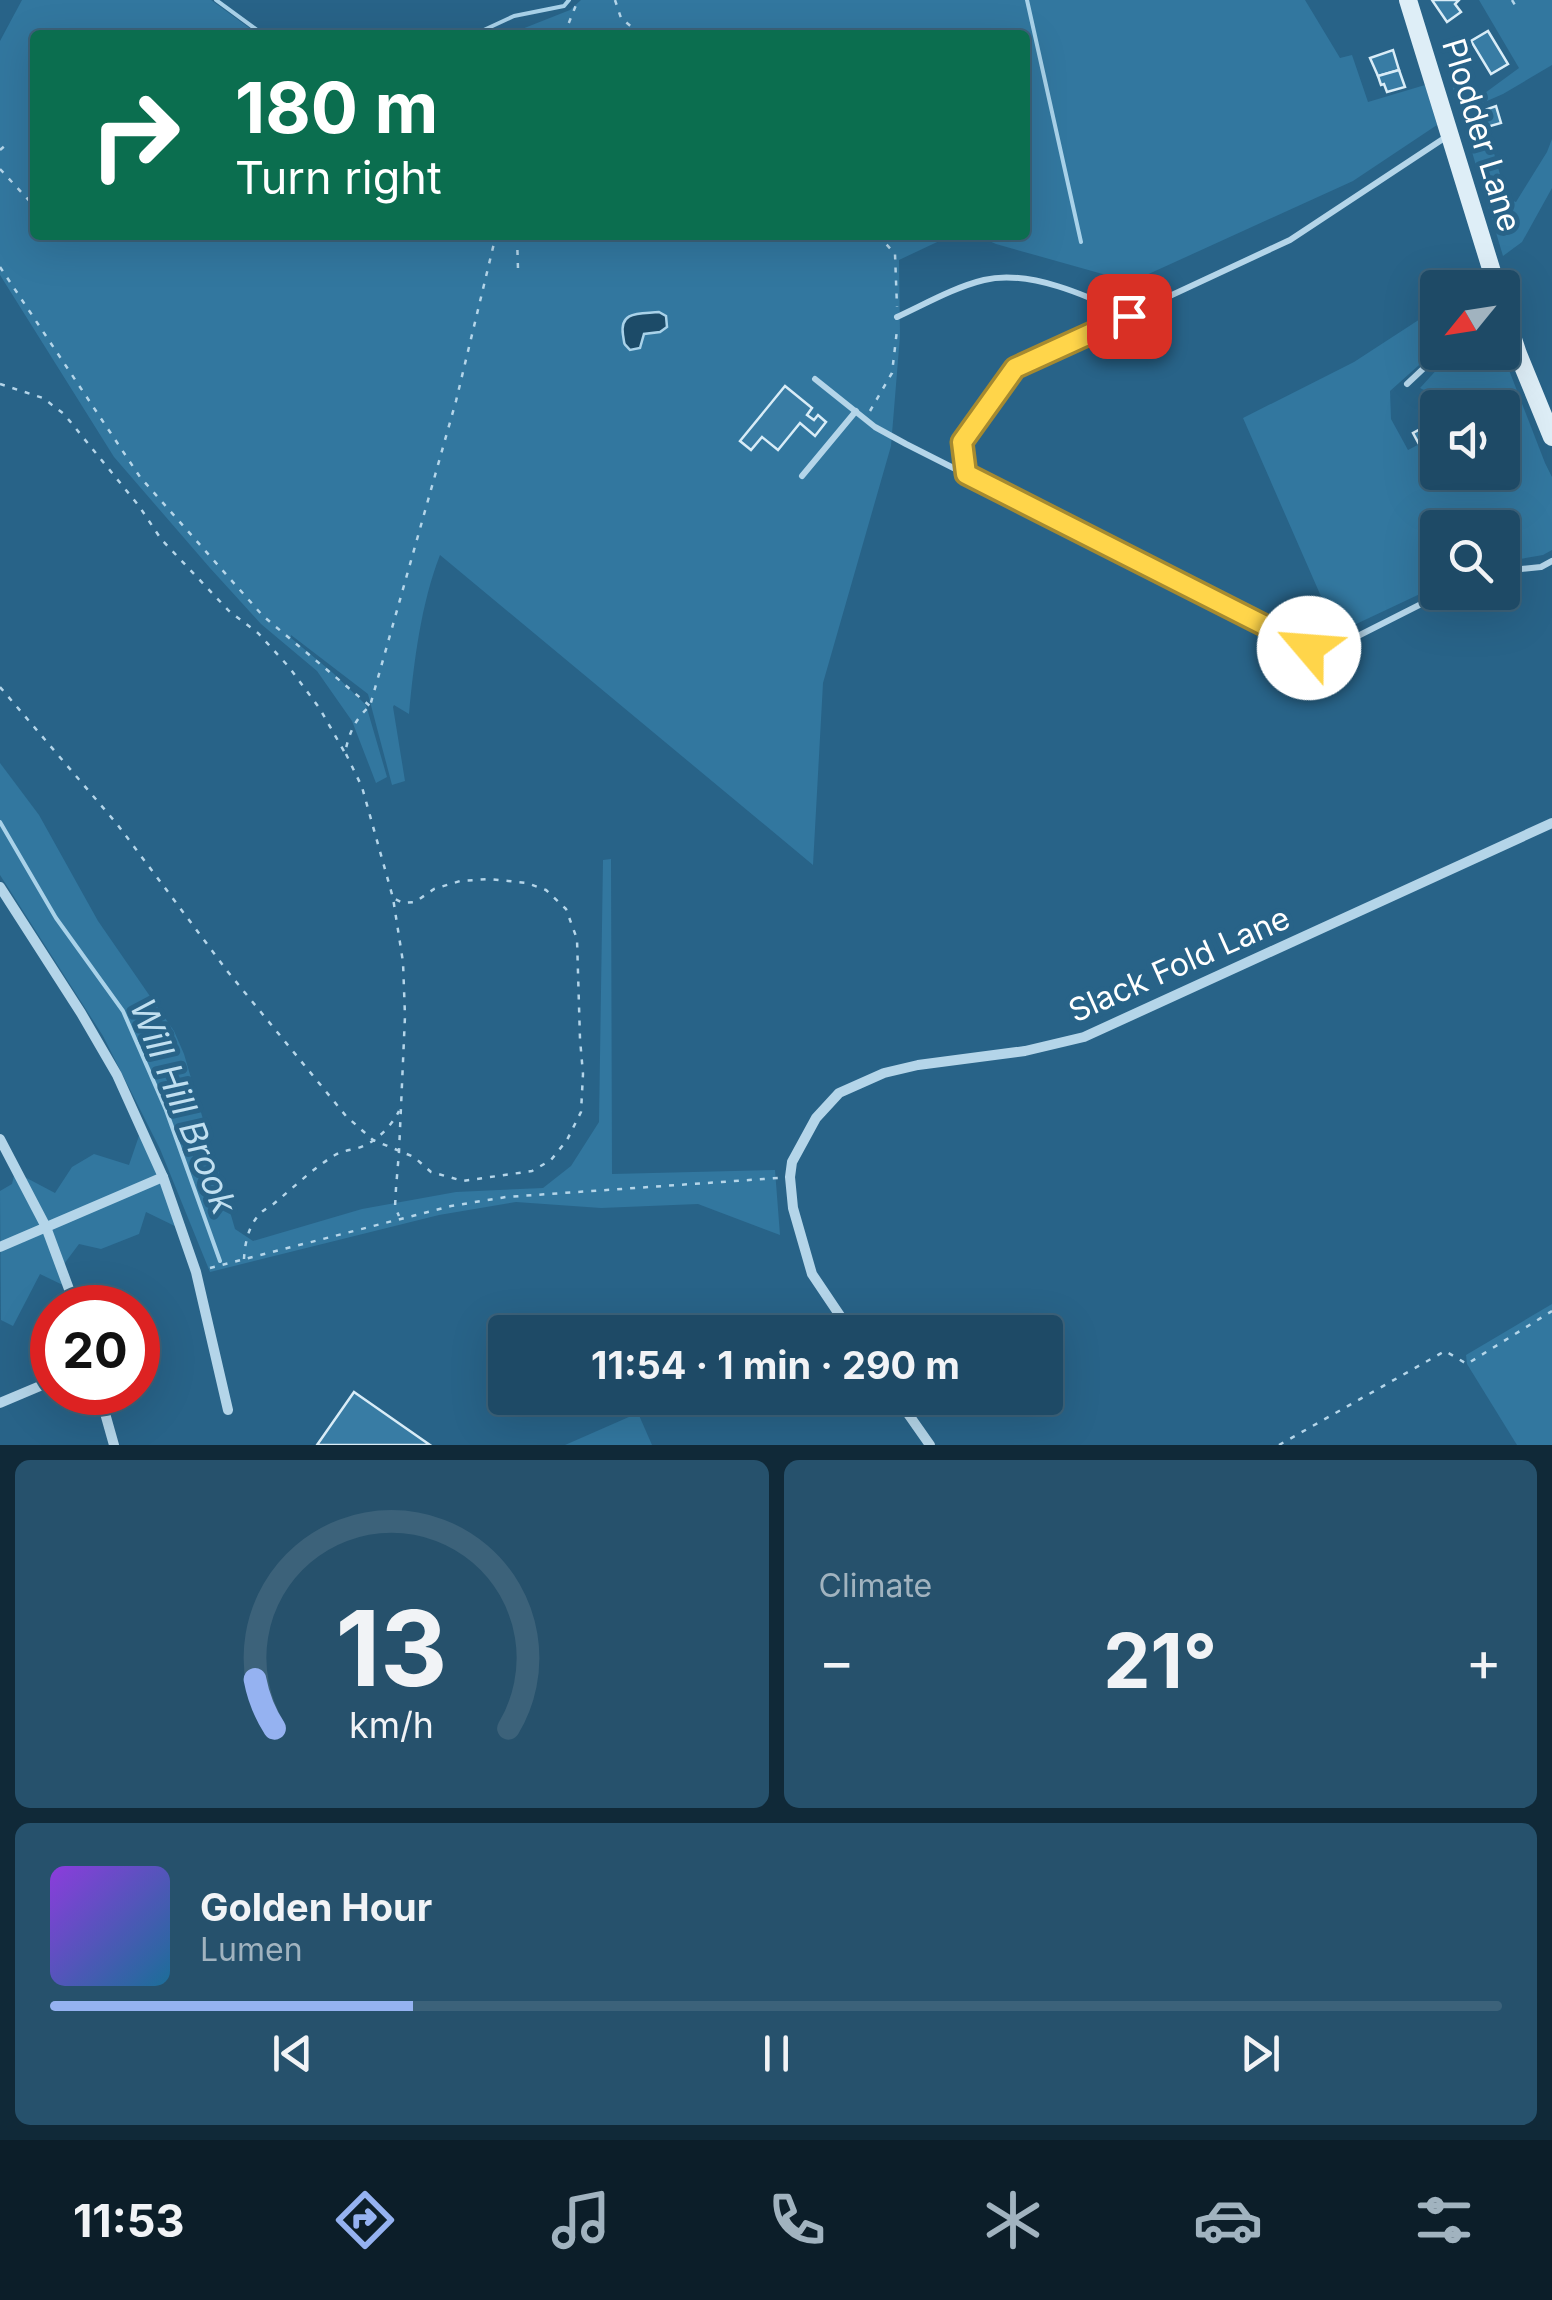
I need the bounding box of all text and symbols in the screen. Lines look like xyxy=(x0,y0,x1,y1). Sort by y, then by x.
street label: Plodder Lane xyxy=(1434,34,1530,236)
text: 180 m xyxy=(235,65,438,150)
icon: right xyxy=(70,70,200,200)
text: Turn right xyxy=(235,150,442,205)
north arrow xyxy=(1420,270,1520,370)
map controls xyxy=(1420,270,1520,610)
pin xyxy=(1087,274,1172,359)
icon: arrive xyxy=(1102,289,1157,344)
button: sound xyxy=(1420,390,1520,490)
button: search xyxy=(1420,510,1520,610)
position arrow xyxy=(1257,596,1361,700)
street label: Slack Fold Lane xyxy=(1062,898,1296,1030)
water label: Will Hill Brook xyxy=(122,993,246,1220)
speed limit sign: 20 xyxy=(30,1285,160,1415)
text: 11:54 · 1 min · 290 m xyxy=(591,1342,960,1388)
text: Climate xyxy=(819,1566,932,1605)
text: 13 xyxy=(336,1585,448,1711)
text: 21° xyxy=(1103,1615,1217,1706)
text: − xyxy=(819,1628,855,1694)
text: + xyxy=(1466,1628,1502,1694)
text: km/h xyxy=(349,1703,434,1747)
text: Golden Hour xyxy=(200,1884,432,1930)
text: Lumen xyxy=(200,1930,303,1969)
icon: previous xyxy=(265,2026,320,2081)
icon: pause xyxy=(749,2026,804,2081)
icon: next xyxy=(1233,2026,1288,2081)
icon: directions xyxy=(330,2185,400,2255)
icon: music xyxy=(546,2185,616,2255)
icon: phone xyxy=(762,2185,832,2255)
icon: climate xyxy=(978,2185,1048,2255)
icon: car xyxy=(1193,2185,1263,2255)
icon: filters xyxy=(1409,2185,1479,2255)
text: 11:53 xyxy=(73,2193,185,2248)

